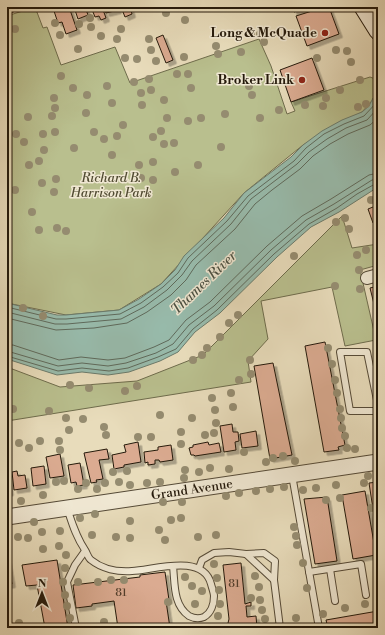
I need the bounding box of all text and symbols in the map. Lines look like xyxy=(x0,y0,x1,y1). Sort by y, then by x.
place label: Long & McQuade xyxy=(210,25,317,41)
marker: Long & McQuade xyxy=(320,28,330,38)
place label: Broker Link xyxy=(218,72,295,88)
marker: Broker Link xyxy=(297,75,307,85)
park label: Richard B. Harrison Park xyxy=(70,170,152,201)
water label: Thames River xyxy=(167,246,241,319)
street label: Grand Avenue xyxy=(150,476,234,504)
north arrow xyxy=(22,573,62,613)
text: N xyxy=(38,577,47,591)
house number: 81 xyxy=(228,577,240,591)
house number: 81 xyxy=(115,586,127,600)

